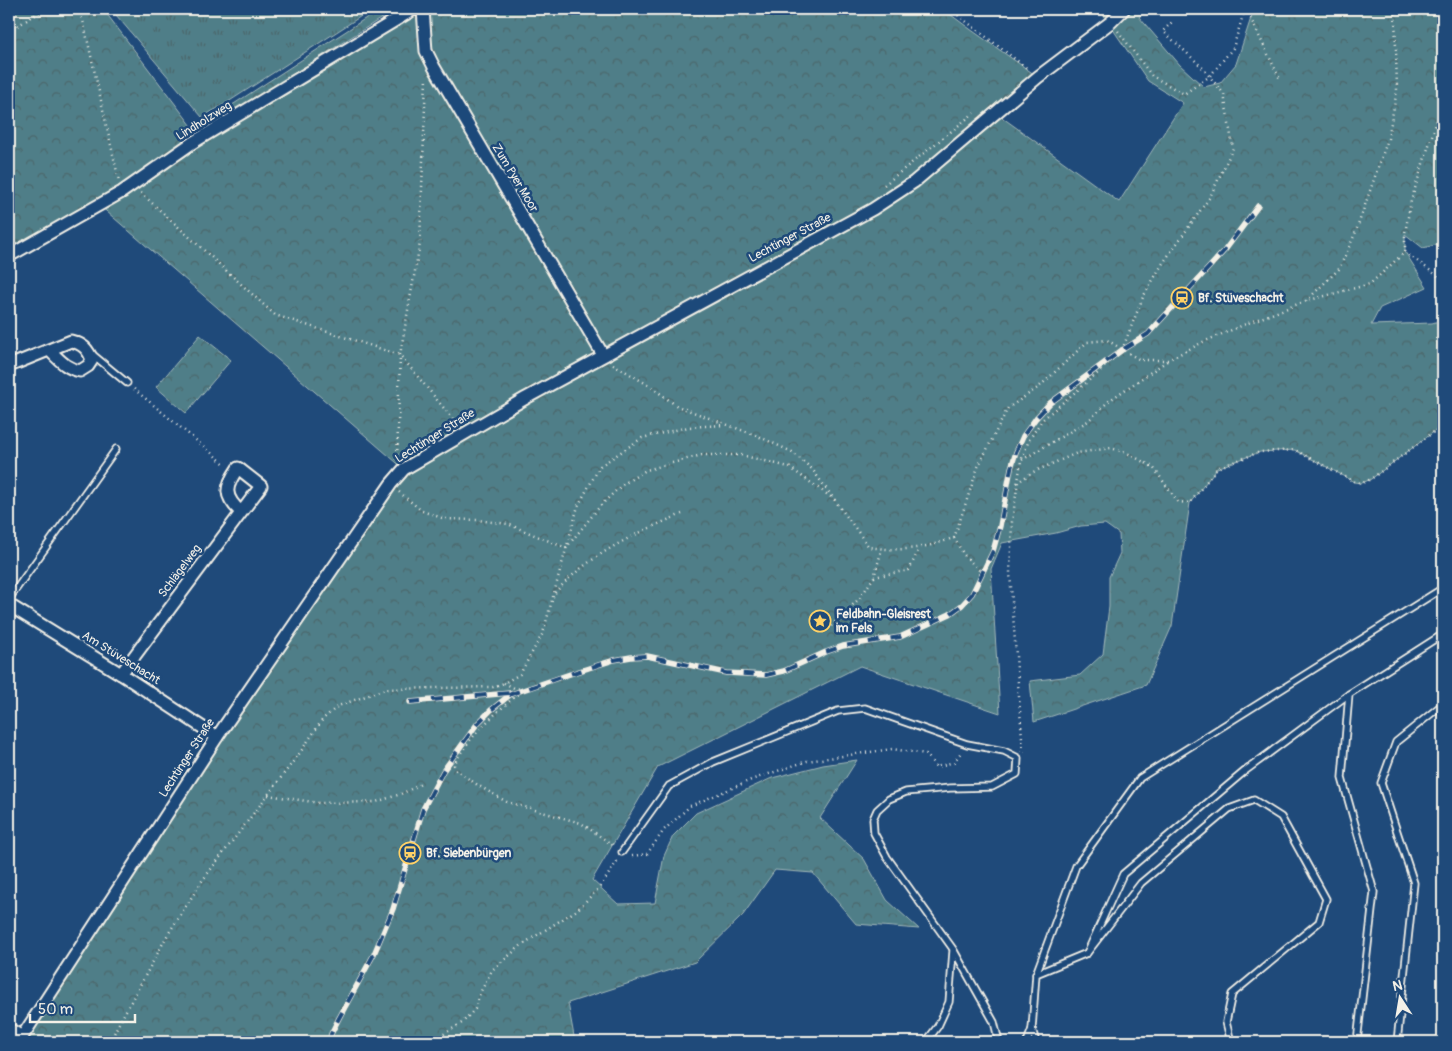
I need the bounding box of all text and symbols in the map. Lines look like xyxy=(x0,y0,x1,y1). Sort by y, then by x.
street label: Lindholzweg xyxy=(173,98,235,144)
street label: Zum Pyer Moor xyxy=(489,141,542,216)
street label: Lechtinger Straße xyxy=(746,210,834,266)
station icon: Bf. Stüveschacht xyxy=(1170,286,1194,310)
place label: Bf. Stüveschacht xyxy=(1198,291,1285,306)
street label: Lechtinger Straße xyxy=(392,405,478,466)
street label: Schlägelweg xyxy=(155,542,205,600)
place label: Feldbahn-Gleisrest im Fels xyxy=(836,607,932,636)
place icon: Feldbahn-Gleisrest im Fels xyxy=(808,609,832,633)
street label: Am Stüveschacht xyxy=(79,628,163,688)
street label: Lechtinger Straße xyxy=(156,716,218,800)
station icon: Bf. Siebenbürgen xyxy=(398,841,422,865)
place label: Bf. Siebenbürgen xyxy=(426,846,511,861)
north arrow xyxy=(1374,974,1424,1024)
text: N xyxy=(1391,976,1404,995)
scale bar xyxy=(30,991,135,1023)
text: 50 m xyxy=(38,1000,73,1019)

